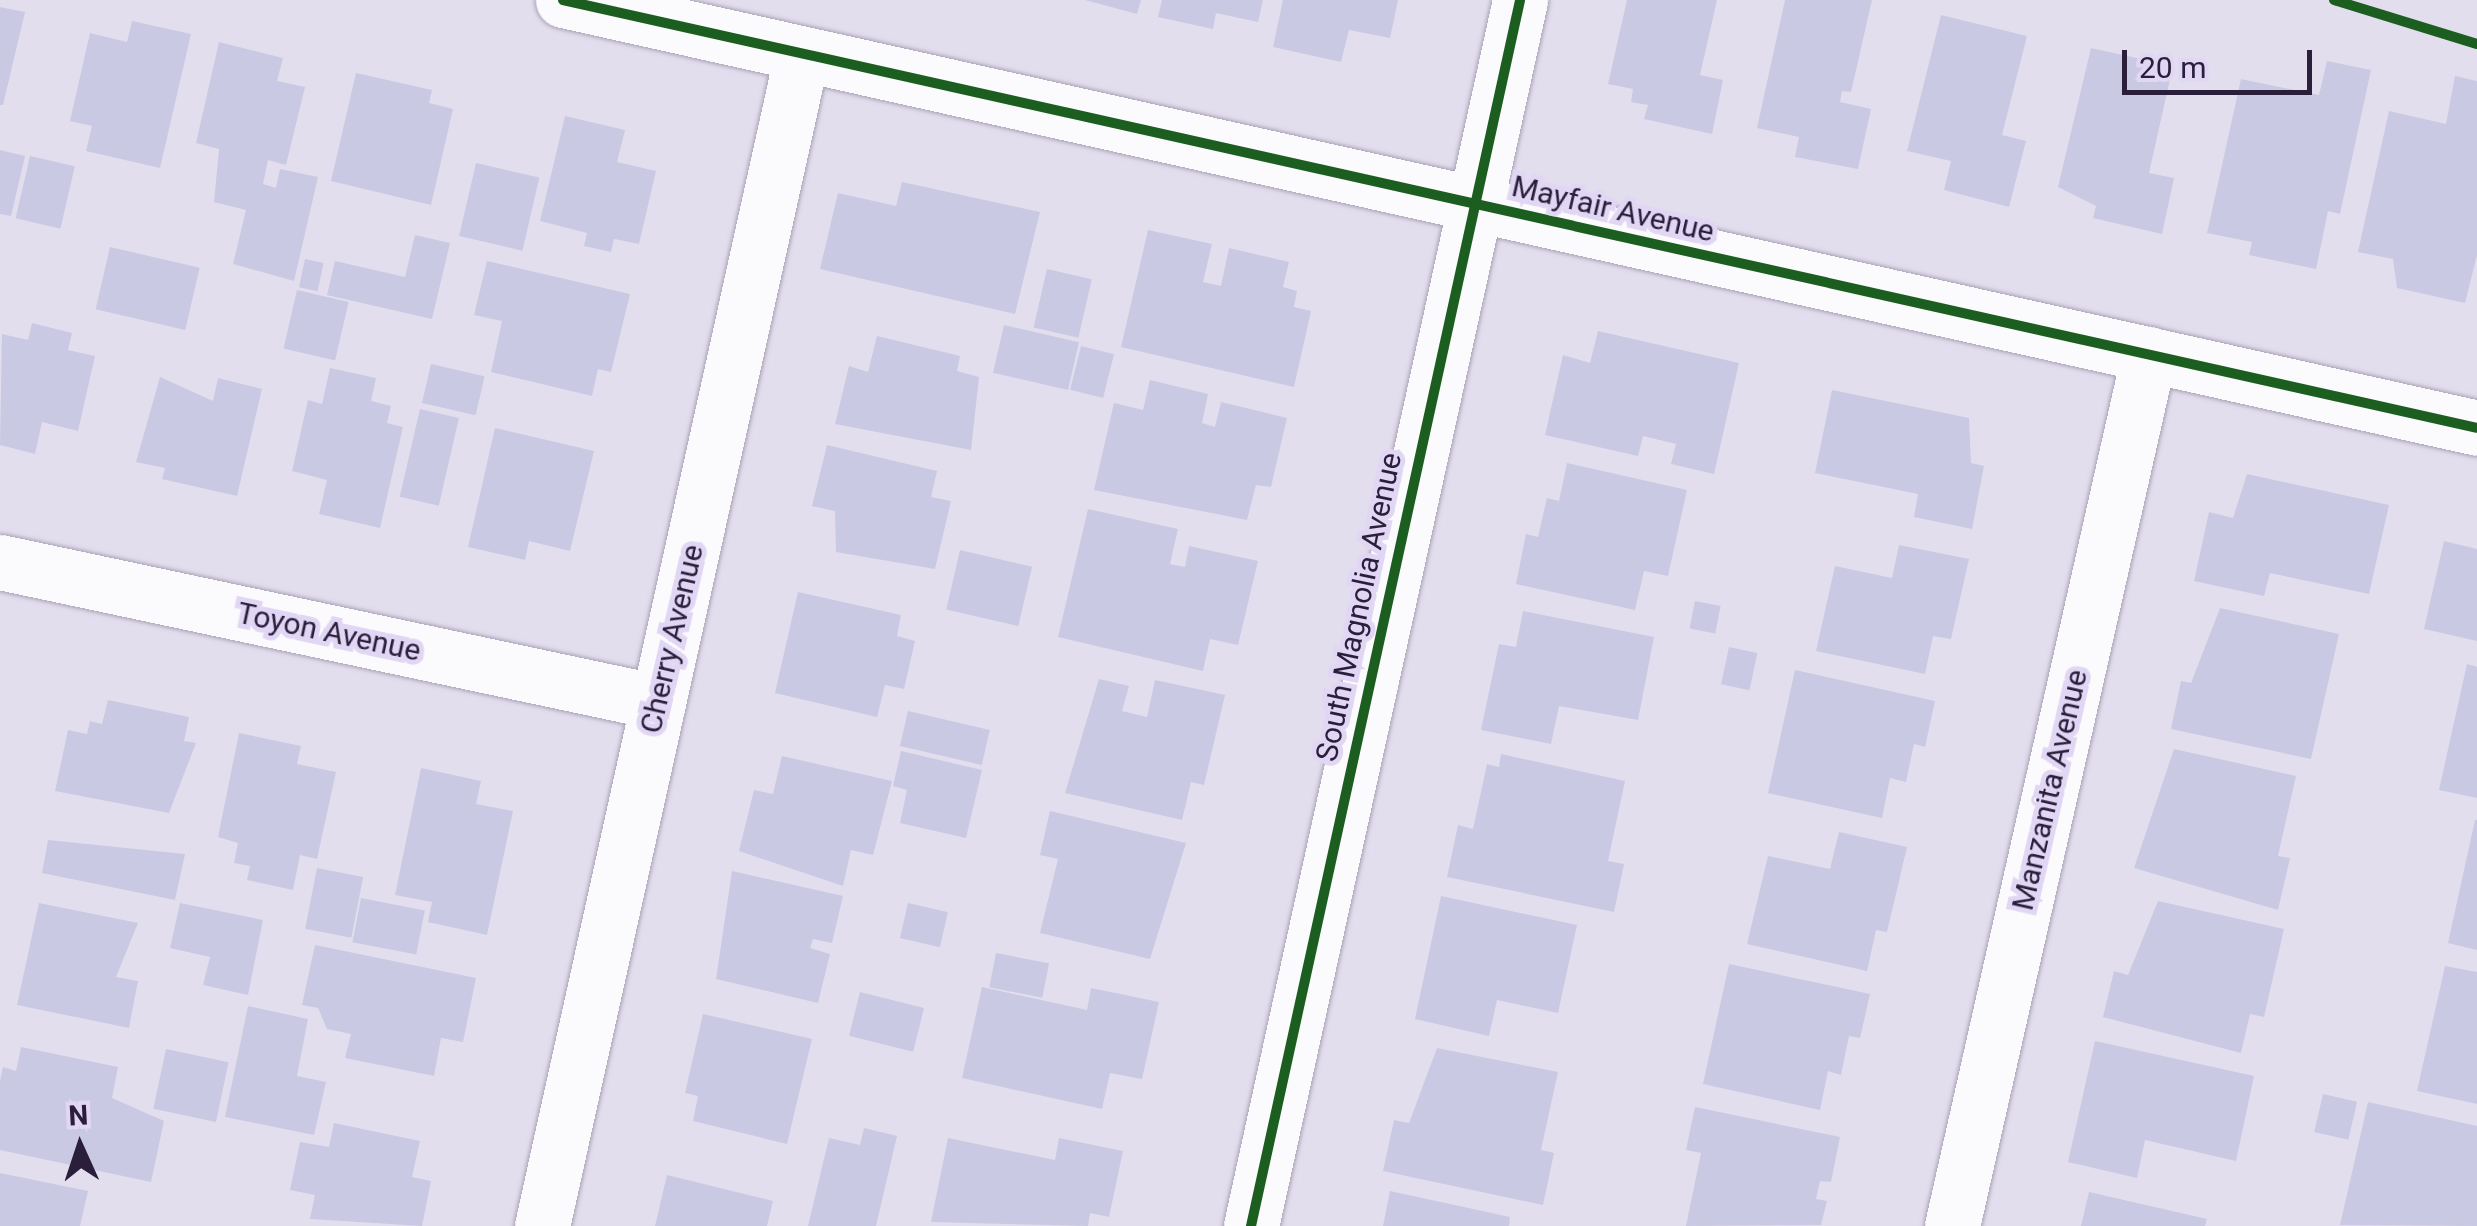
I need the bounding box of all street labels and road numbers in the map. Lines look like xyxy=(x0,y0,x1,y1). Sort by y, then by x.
street label: Mayfair Avenue xyxy=(1508,168,1718,250)
street label: South Magnolia Avenue xyxy=(1309,449,1409,765)
street label: Cherry Avenue xyxy=(633,541,711,737)
street label: Toyon Avenue xyxy=(234,595,424,669)
street label: Manzanita Avenue xyxy=(2005,666,2095,914)

